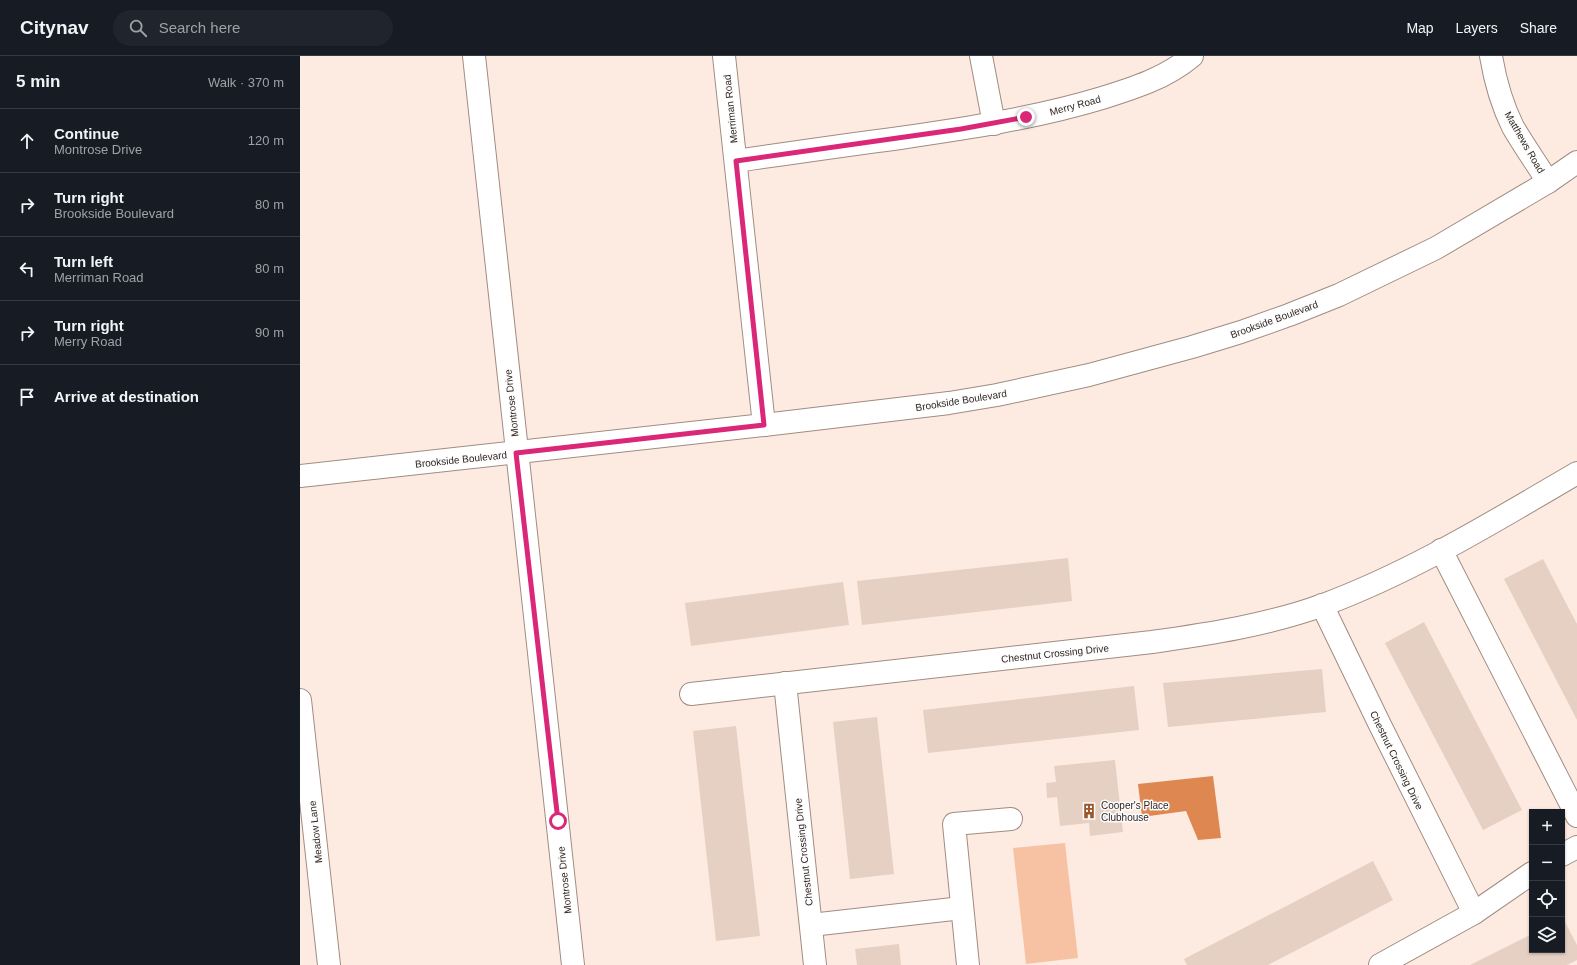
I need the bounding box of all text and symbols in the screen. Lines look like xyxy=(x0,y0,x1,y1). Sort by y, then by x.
search box xyxy=(113,10,393,46)
text: Citynav xyxy=(20,17,89,38)
icon: search xyxy=(127,17,149,39)
text: Search here xyxy=(159,19,240,36)
text: Map xyxy=(1406,20,1434,36)
text: Layers xyxy=(1456,20,1498,36)
text: Share xyxy=(1520,20,1557,36)
text: 5 min xyxy=(16,72,60,91)
street label: Merriman Road xyxy=(721,74,740,144)
text: Walk · 370 m xyxy=(208,75,284,90)
street label: Merry Road xyxy=(1048,93,1102,118)
route end xyxy=(1017,108,1035,126)
street label: Matthews Road xyxy=(1502,109,1547,175)
text: Continue xyxy=(54,125,119,142)
icon: ahead xyxy=(16,130,38,152)
text: 120 m xyxy=(248,133,284,148)
text: Montrose Drive xyxy=(54,142,142,157)
text: Turn right xyxy=(54,189,124,206)
icon: right xyxy=(16,194,38,216)
text: 80 m xyxy=(255,197,284,212)
text: Brookside Boulevard xyxy=(54,206,174,221)
text: Turn left xyxy=(54,253,113,270)
icon: left xyxy=(16,258,38,280)
text: 80 m xyxy=(255,261,284,276)
text: Merriman Road xyxy=(54,270,144,285)
street label: Brookside Boulevard xyxy=(1229,299,1319,340)
text: Turn right xyxy=(54,317,124,334)
icon: right xyxy=(16,322,38,344)
text: 90 m xyxy=(255,325,284,340)
text: Merry Road xyxy=(54,334,122,349)
street label: Montrose Drive xyxy=(502,368,521,437)
icon: arrive xyxy=(16,386,38,408)
text: Arrive at destination xyxy=(54,388,199,405)
street label: Brookside Boulevard xyxy=(915,388,1008,413)
street label: Brookside Boulevard xyxy=(415,449,508,470)
street label: Chestnut Crossing Drive xyxy=(1001,642,1110,665)
street label: Chestnut Crossing Drive xyxy=(1368,709,1425,812)
street label: Chestnut Crossing Drive xyxy=(792,797,815,906)
street label: Meadow Lane xyxy=(307,800,324,864)
place label: Cooper's Place Clubhouse xyxy=(1101,800,1169,823)
building icon: Cooper's Place Clubhouse xyxy=(1080,802,1098,820)
map controls xyxy=(1529,809,1565,953)
button: + xyxy=(1529,809,1565,845)
route start xyxy=(549,812,567,830)
street label: Montrose Drive xyxy=(555,845,574,914)
button: − xyxy=(1529,845,1565,881)
button: locate xyxy=(1529,881,1565,917)
button: layers xyxy=(1529,917,1565,953)

